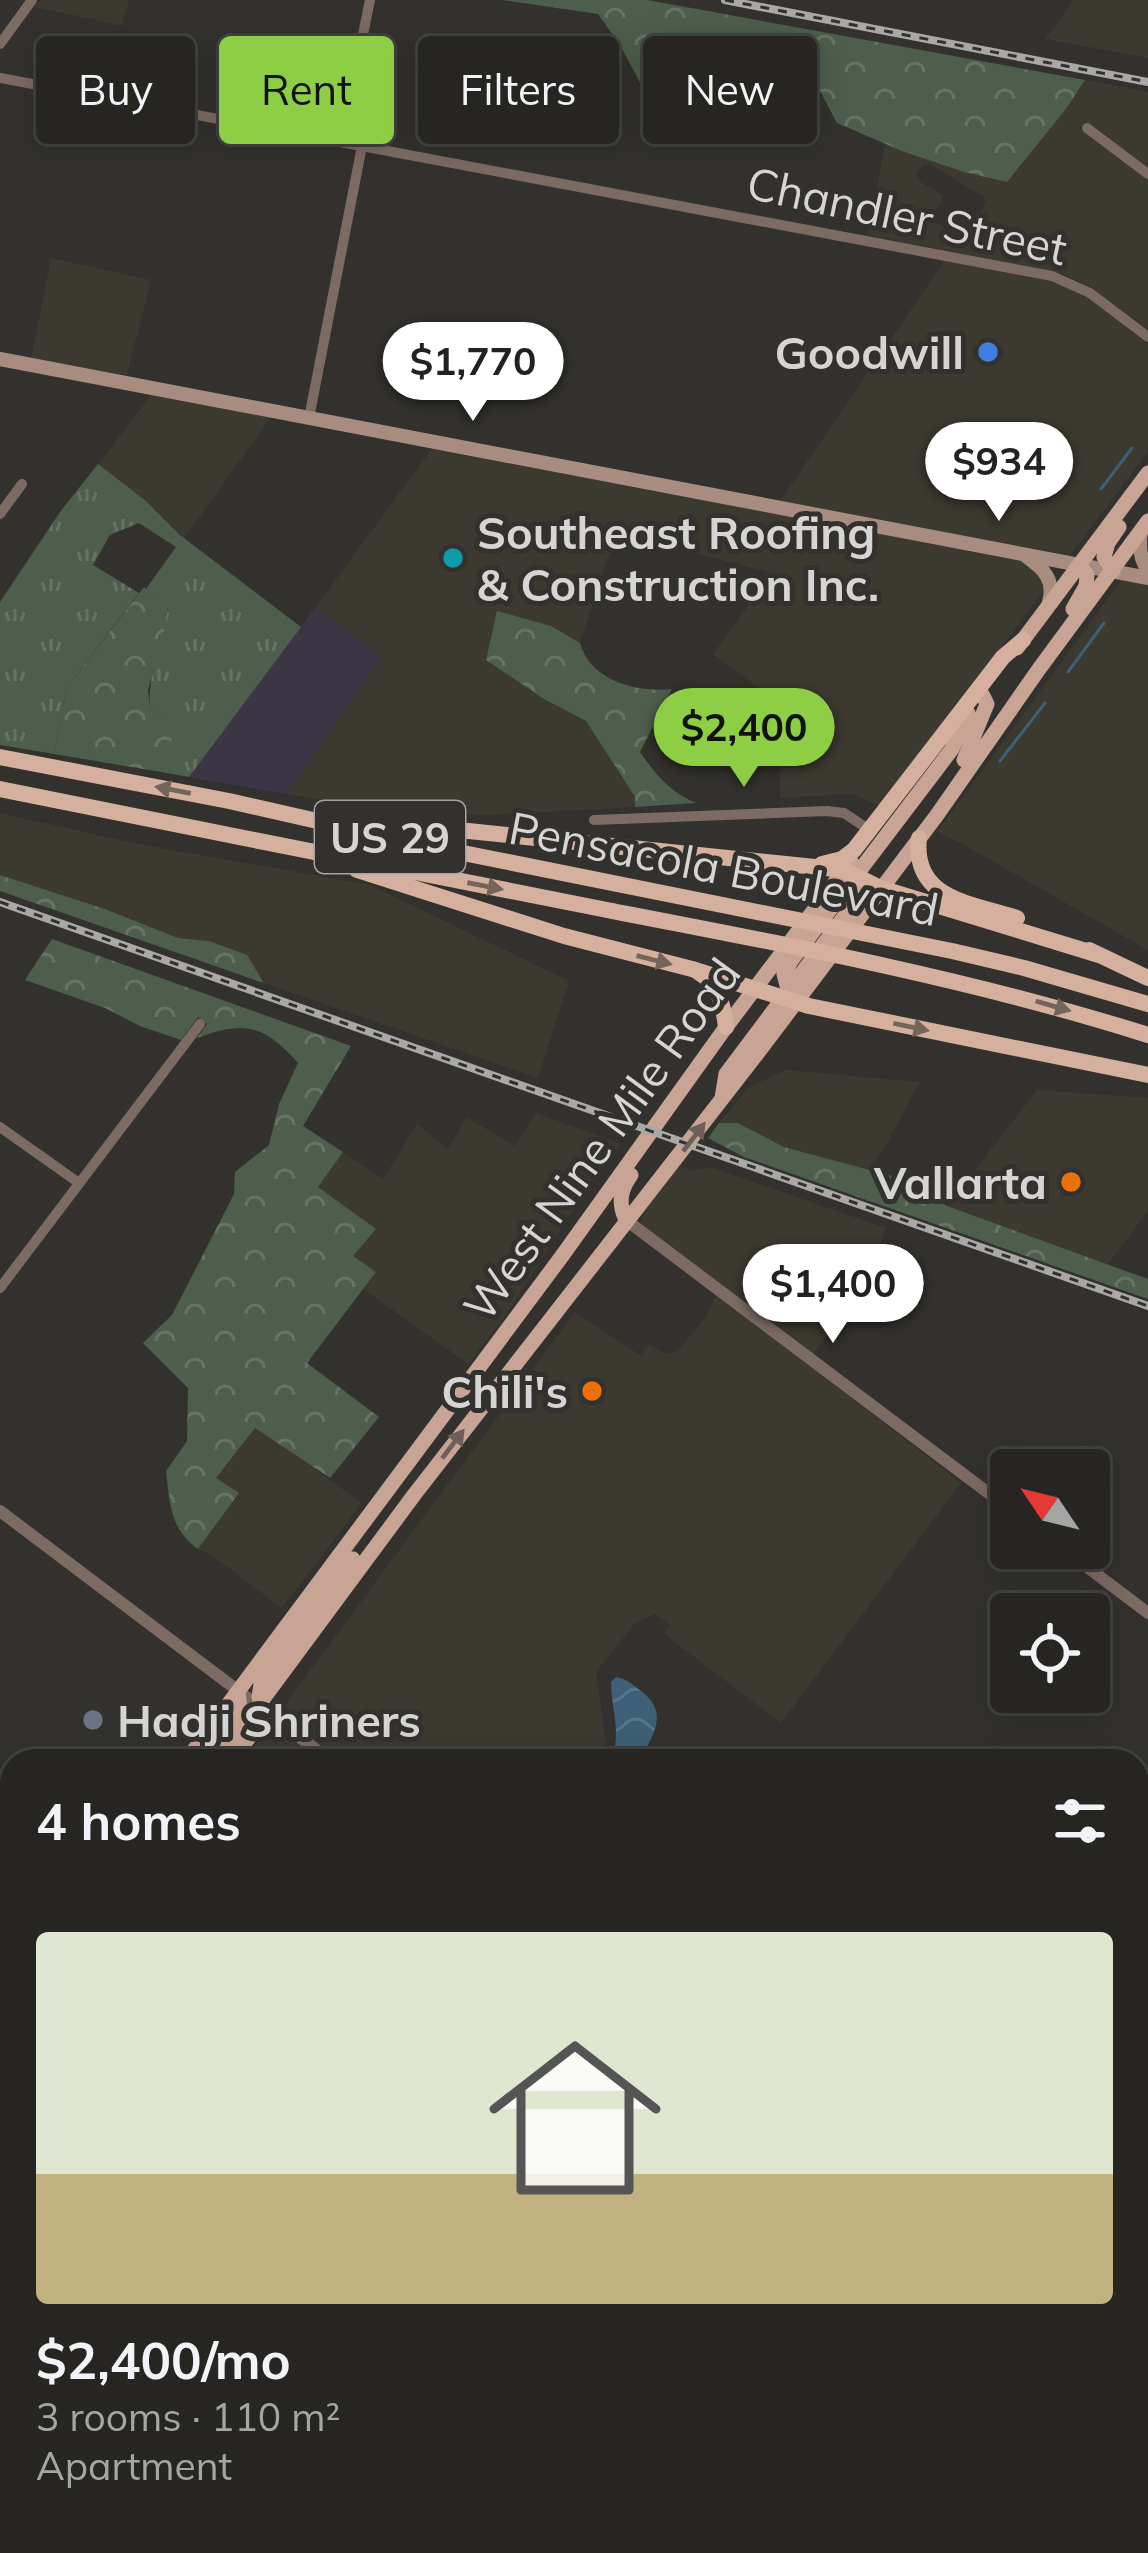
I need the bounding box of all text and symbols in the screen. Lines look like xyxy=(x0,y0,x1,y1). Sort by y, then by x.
chip: Buy xyxy=(36,36,195,144)
chip: Rent xyxy=(219,36,394,144)
chip: Filters xyxy=(418,36,619,144)
chip: New xyxy=(643,36,817,144)
street label: Chandler Street xyxy=(742,154,1072,276)
pin: $1,770 xyxy=(375,322,571,424)
place label: Goodwill xyxy=(775,324,964,380)
text: $1,770 xyxy=(410,336,536,385)
marker: Goodwill xyxy=(975,339,1001,365)
pin: $934 xyxy=(928,422,1070,524)
text: $934 xyxy=(952,436,1046,485)
place label: Southeast Roofing & Construction Inc. xyxy=(477,504,879,612)
marker: Southeast Roofing & Construction Inc. xyxy=(440,545,466,571)
pin: $2,400 xyxy=(646,688,842,790)
text: $2,400 xyxy=(681,702,807,751)
one-way arrow xyxy=(153,781,191,799)
street label: Pensacola Boulevard xyxy=(505,799,943,937)
road number: US 29 xyxy=(315,801,465,873)
one-way arrow xyxy=(467,877,505,896)
street label: West Nine Mile Road xyxy=(451,947,751,1331)
one-way arrow xyxy=(636,951,673,970)
one-way arrow xyxy=(1035,998,1072,1016)
one-way arrow xyxy=(892,1018,930,1037)
one-way arrow xyxy=(681,1122,706,1153)
place label: Vallarta xyxy=(873,1154,1047,1210)
marker: Vallarta xyxy=(1058,1169,1084,1195)
pin: $1,400 xyxy=(735,1244,931,1346)
text: $1,400 xyxy=(770,1258,896,1307)
place label: Chili's xyxy=(441,1363,568,1419)
marker: Chili's xyxy=(579,1378,605,1404)
one-way arrow xyxy=(440,1428,465,1459)
north arrow xyxy=(990,1449,1110,1569)
map controls xyxy=(990,1449,1110,1713)
button: locate xyxy=(990,1593,1110,1713)
place label: Hadji Shriners xyxy=(117,1692,421,1748)
marker: Hadji Shriners xyxy=(80,1707,106,1733)
icon: filters xyxy=(1047,1788,1113,1854)
text: 4 homes xyxy=(36,1789,241,1853)
icon: home xyxy=(467,2010,683,2226)
text: $2,400/mo xyxy=(36,2328,291,2392)
text: 3 rooms · 110 m² xyxy=(36,2392,340,2441)
text: Apartment xyxy=(36,2441,232,2490)

